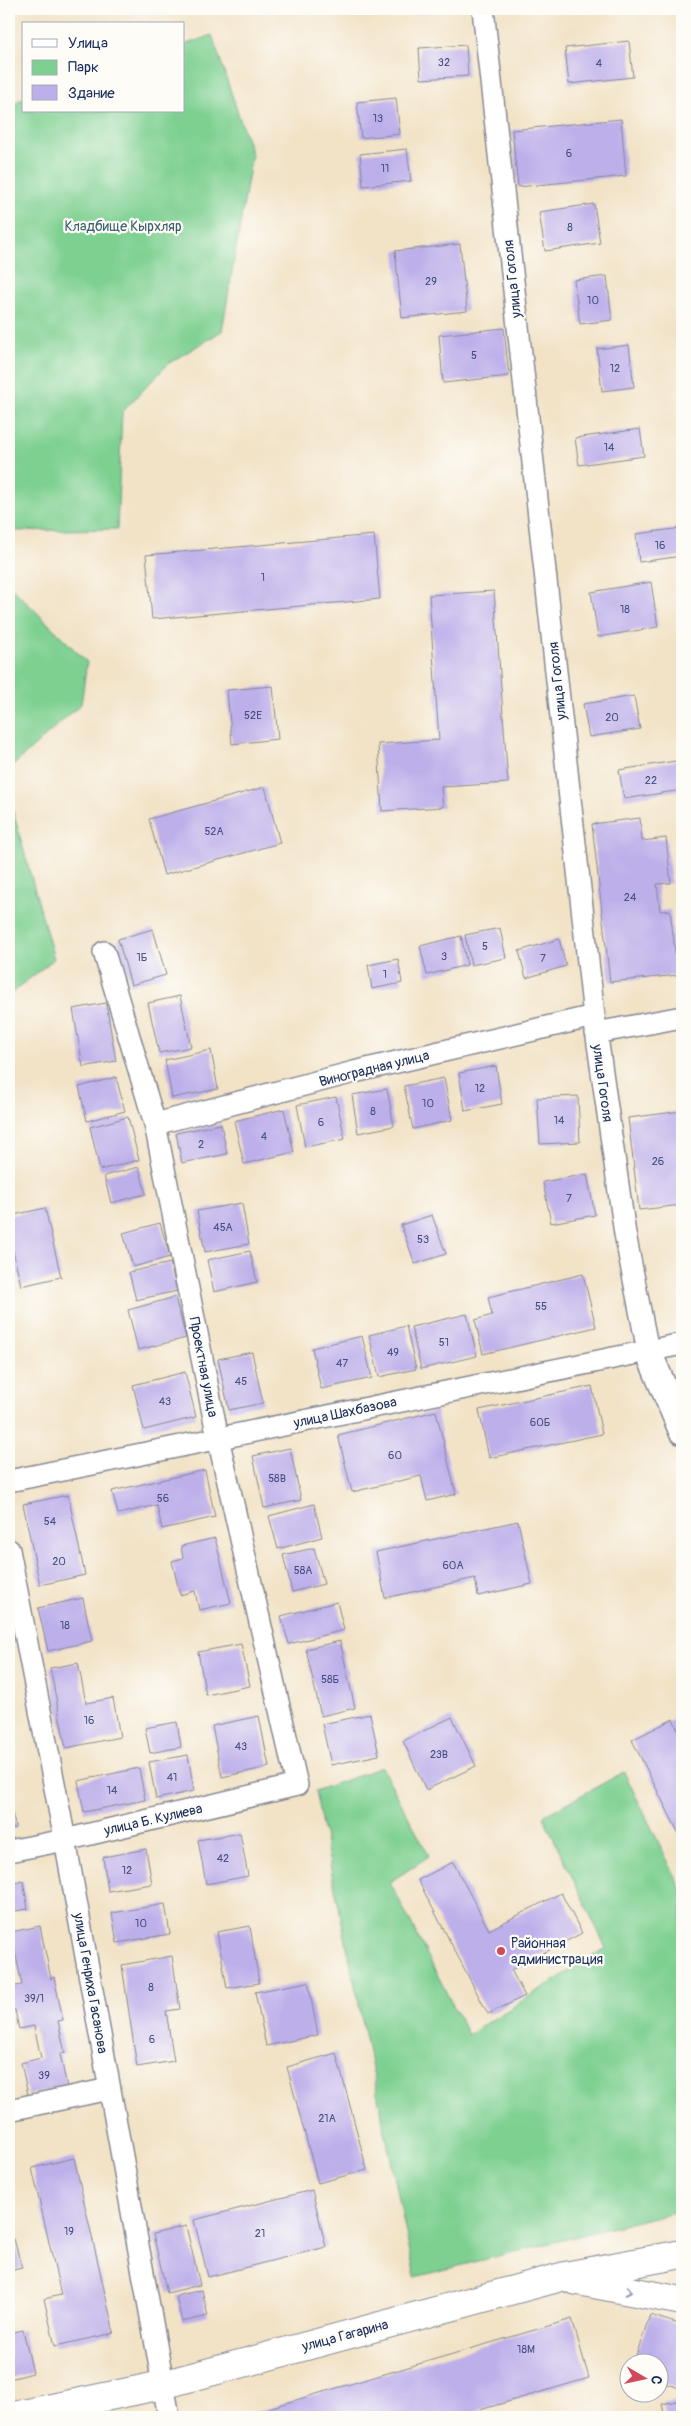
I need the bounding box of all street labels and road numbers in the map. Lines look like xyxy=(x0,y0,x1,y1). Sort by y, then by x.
street label: улица Гоголя xyxy=(500,239,525,320)
street label: улица Гоголя xyxy=(545,641,570,722)
street label: улица Гоголя xyxy=(588,1042,616,1123)
street label: Виноградная улица xyxy=(317,1047,431,1090)
street label: Проектная улица xyxy=(185,1316,222,1419)
street label: улица Шахбазова xyxy=(291,1393,398,1432)
street label: улица Б. Кулиева xyxy=(101,1800,204,1839)
street label: улица Генриха Гасанова xyxy=(70,1910,111,2055)
street label: улица Гагарина xyxy=(299,2316,390,2355)

